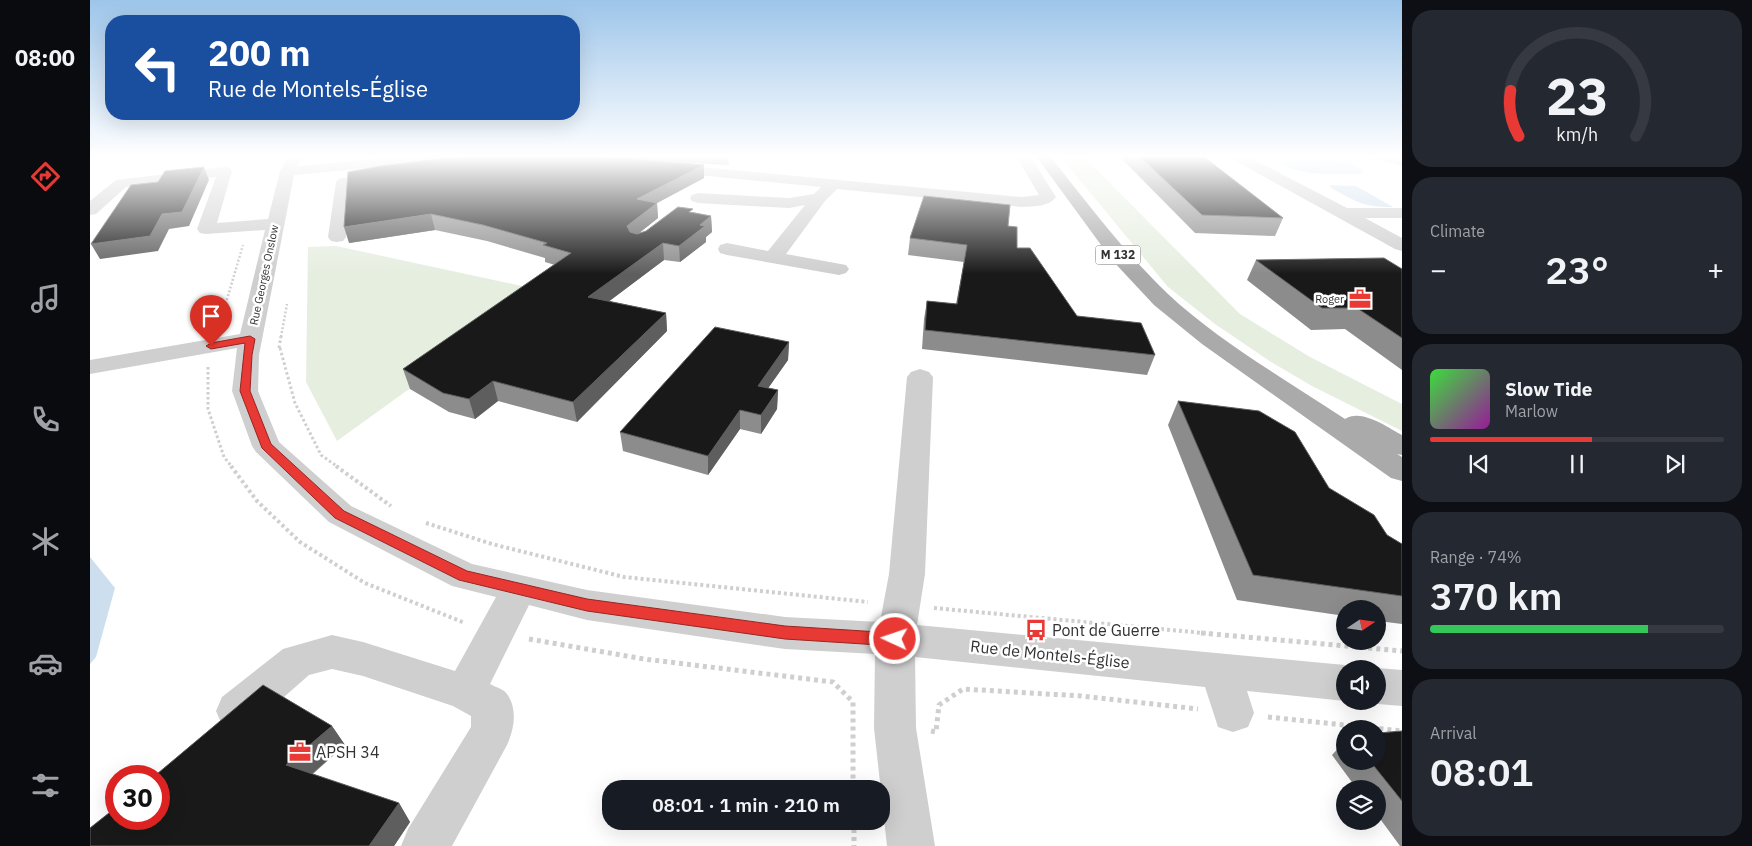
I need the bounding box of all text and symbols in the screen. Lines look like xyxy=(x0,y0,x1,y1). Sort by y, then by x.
text: 200 m xyxy=(208,30,311,76)
icon: left xyxy=(125,35,190,100)
text: 08:00 xyxy=(15,43,75,72)
text: 23 xyxy=(1546,62,1608,129)
text: Rue de Montels-Église xyxy=(208,74,428,103)
text: km/h xyxy=(1556,123,1598,146)
icon: directions xyxy=(28,159,63,194)
text: Climate xyxy=(1430,221,1485,241)
street label: Rue Georges Onslow xyxy=(247,223,282,326)
text: 23° xyxy=(1545,245,1609,294)
road number: M 132 xyxy=(1096,246,1140,264)
text: − xyxy=(1430,251,1447,288)
text: + xyxy=(1707,251,1724,288)
icon: music xyxy=(28,281,63,316)
office icon: Roger xyxy=(1347,286,1373,312)
place label: Roger xyxy=(1315,292,1344,306)
pin xyxy=(190,295,232,346)
icon: arrive xyxy=(197,302,225,330)
text: Slow Tide xyxy=(1505,377,1592,401)
text: Marlow xyxy=(1505,401,1558,421)
icon: phone xyxy=(28,402,63,437)
icon: previous xyxy=(1465,450,1493,478)
icon: pause xyxy=(1563,450,1591,478)
icon: next xyxy=(1661,450,1689,478)
icon: climate xyxy=(28,524,63,559)
text: Range · 74% xyxy=(1430,547,1522,567)
text: 370 km xyxy=(1430,571,1562,620)
north arrow xyxy=(1336,600,1386,650)
map controls xyxy=(1336,600,1386,830)
position arrow xyxy=(868,612,920,664)
bus stop icon: Pont de Guerre xyxy=(1023,617,1049,643)
place label: Pont de Guerre xyxy=(1052,620,1160,640)
street label: Rue de Montels-Église xyxy=(969,635,1131,672)
icon: car xyxy=(28,646,63,681)
button: sound xyxy=(1336,660,1386,710)
button: search xyxy=(1336,720,1386,770)
text: Arrival xyxy=(1430,723,1477,743)
office icon: APSH 34 xyxy=(287,739,313,765)
place label: APSH 34 xyxy=(316,742,380,762)
text: 08:01 xyxy=(1430,747,1533,796)
speed limit sign: 30 xyxy=(105,765,170,830)
icon: filters xyxy=(28,768,63,803)
button: layers xyxy=(1336,780,1386,830)
text: 08:01 · 1 min · 210 m xyxy=(652,793,840,817)

